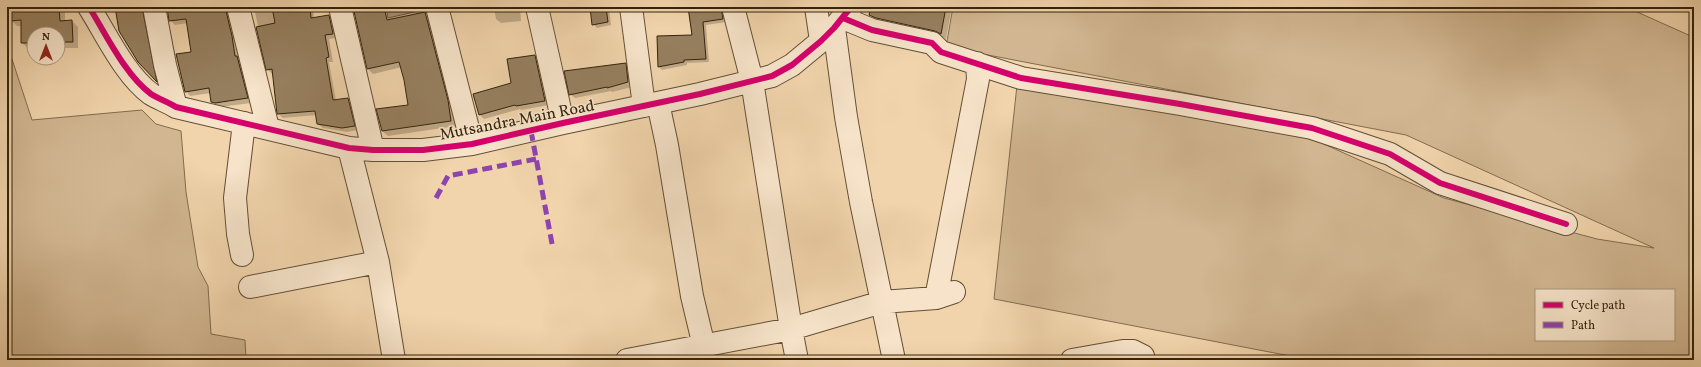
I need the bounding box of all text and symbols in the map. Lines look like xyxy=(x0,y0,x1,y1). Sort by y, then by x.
north arrow xyxy=(26,26,66,66)
text: N xyxy=(42,30,50,45)
street label: Mutsandra Main Road xyxy=(438,95,597,147)
legend xyxy=(1535,289,1675,341)
text: Cycle path xyxy=(1571,298,1626,314)
text: Path xyxy=(1571,318,1595,334)

